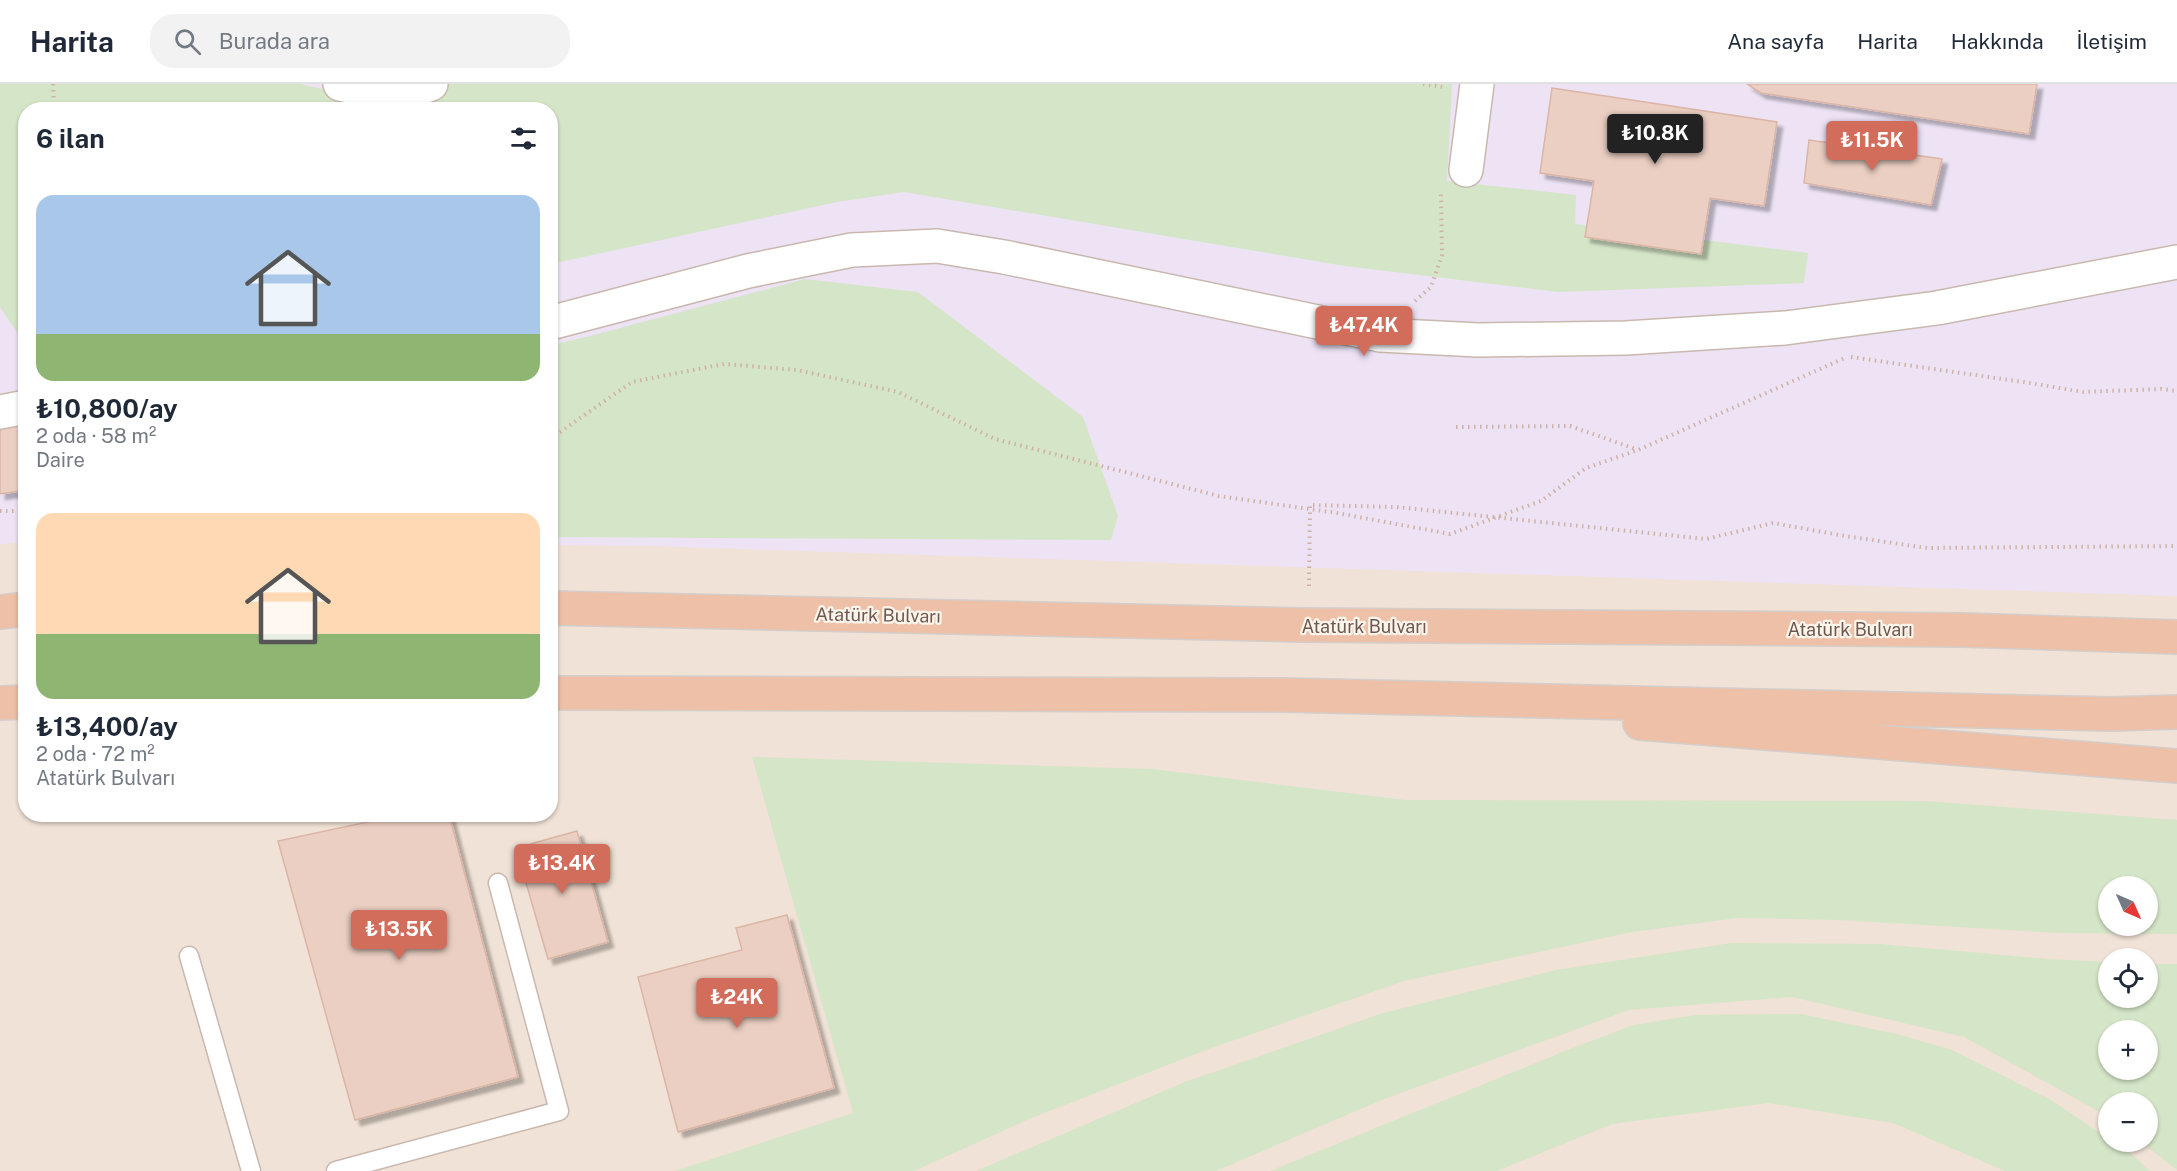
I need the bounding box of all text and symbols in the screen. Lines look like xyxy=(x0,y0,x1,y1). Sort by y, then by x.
search box xyxy=(150,14,570,68)
text: Harita xyxy=(30,25,114,58)
icon: search xyxy=(171,25,204,58)
text: Burada ara xyxy=(219,28,330,54)
text: Ana sayfa xyxy=(1727,29,1824,54)
text: Harita xyxy=(1857,29,1918,54)
text: Hakkında xyxy=(1951,29,2044,54)
text: İletişim xyxy=(2077,29,2147,54)
pin: ₺10.8K xyxy=(1606,114,1704,165)
text: ₺10.8K xyxy=(1621,121,1689,145)
pin: ₺11.5K xyxy=(1823,121,1921,172)
icon: filters xyxy=(507,122,540,155)
text: 6 ilan xyxy=(36,123,105,154)
text: ₺11.5K xyxy=(1840,128,1904,152)
icon: home xyxy=(234,234,342,342)
pin: ₺47.4K xyxy=(1315,306,1413,357)
text: ₺47.4K xyxy=(1329,313,1399,337)
text: ₺10,800/ay xyxy=(36,393,178,424)
text: 2 oda · 58 m² xyxy=(36,424,156,448)
text: Daire xyxy=(36,448,85,472)
icon: home xyxy=(234,552,342,660)
street label: Atatürk Bulvarı xyxy=(815,603,941,627)
street label: Atatürk Bulvarı xyxy=(1301,616,1427,637)
street label: Atatürk Bulvarı xyxy=(1787,619,1913,640)
text: ₺13,400/ay xyxy=(36,711,178,742)
text: 2 oda · 72 m² xyxy=(36,742,155,766)
text: Atatürk Bulvarı xyxy=(36,766,175,790)
pin: ₺13.4K xyxy=(513,844,611,895)
text: ₺13.4K xyxy=(528,851,596,875)
north arrow xyxy=(2098,876,2158,936)
map controls xyxy=(2098,876,2158,1152)
pin: ₺13.5K xyxy=(350,910,448,961)
text: ₺13.5K xyxy=(365,917,433,941)
button: locate xyxy=(2098,948,2158,1008)
pin: ₺24K xyxy=(701,978,773,1029)
text: ₺24K xyxy=(710,985,764,1009)
button: + xyxy=(2098,1020,2158,1080)
button: − xyxy=(2098,1092,2158,1152)

